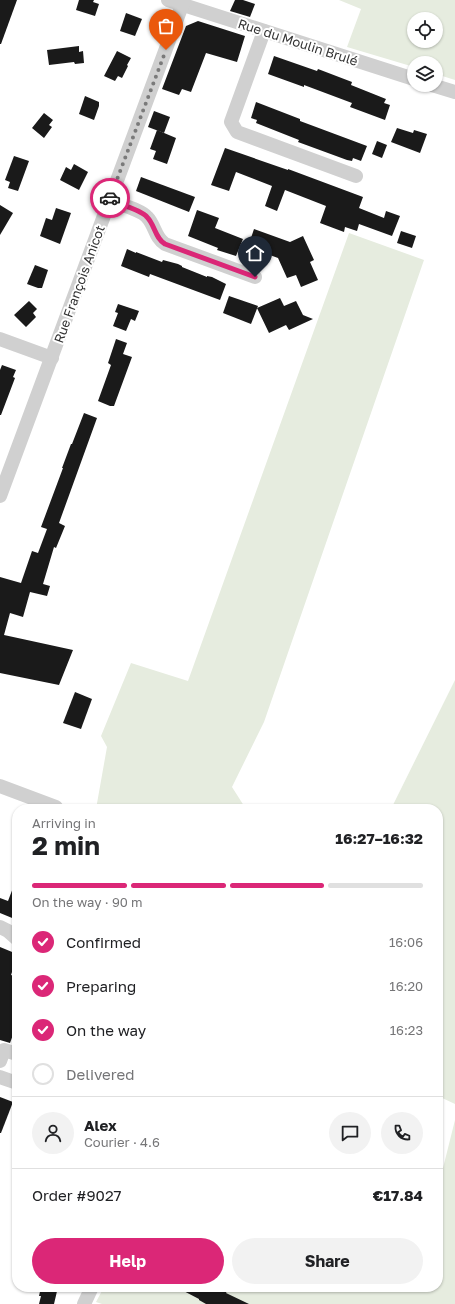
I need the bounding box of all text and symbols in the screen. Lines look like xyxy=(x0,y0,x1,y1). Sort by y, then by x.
pin xyxy=(149,9,183,50)
map controls xyxy=(407,12,443,92)
button: locate xyxy=(407,12,443,48)
icon: bag xyxy=(155,15,177,37)
street label: Rue du Moulin Brulé xyxy=(236,15,360,69)
button: layers xyxy=(407,56,443,92)
courier xyxy=(90,178,130,218)
icon: car xyxy=(99,187,121,209)
street label: Rue François Anicot xyxy=(50,223,108,345)
pin xyxy=(238,236,272,277)
icon: home xyxy=(244,242,266,264)
text: Arriving in xyxy=(32,815,96,831)
text: 16:27–16:32 xyxy=(335,829,423,847)
text: 2 min xyxy=(32,830,100,861)
text: On the way · 90 m xyxy=(32,894,143,910)
icon: check xyxy=(32,931,54,953)
text: Confirmed xyxy=(66,933,141,951)
text: 16:06 xyxy=(389,934,423,950)
icon: check xyxy=(32,975,54,997)
text: Preparing xyxy=(66,977,136,995)
text: 16:20 xyxy=(389,978,423,994)
icon: check xyxy=(32,1019,54,1041)
text: On the way xyxy=(66,1021,146,1039)
text: 16:23 xyxy=(390,1022,423,1038)
text: Delivered xyxy=(66,1065,134,1083)
button: person xyxy=(32,1112,74,1154)
button: chat xyxy=(329,1112,371,1154)
button: phone xyxy=(381,1112,423,1154)
text: Alex xyxy=(84,1116,117,1134)
text: Courier · 4.6 xyxy=(84,1134,160,1150)
text: Order #9027 xyxy=(32,1186,122,1204)
text: €17.84 xyxy=(373,1186,423,1204)
button: Help xyxy=(32,1238,224,1284)
button: Share xyxy=(232,1238,423,1284)

